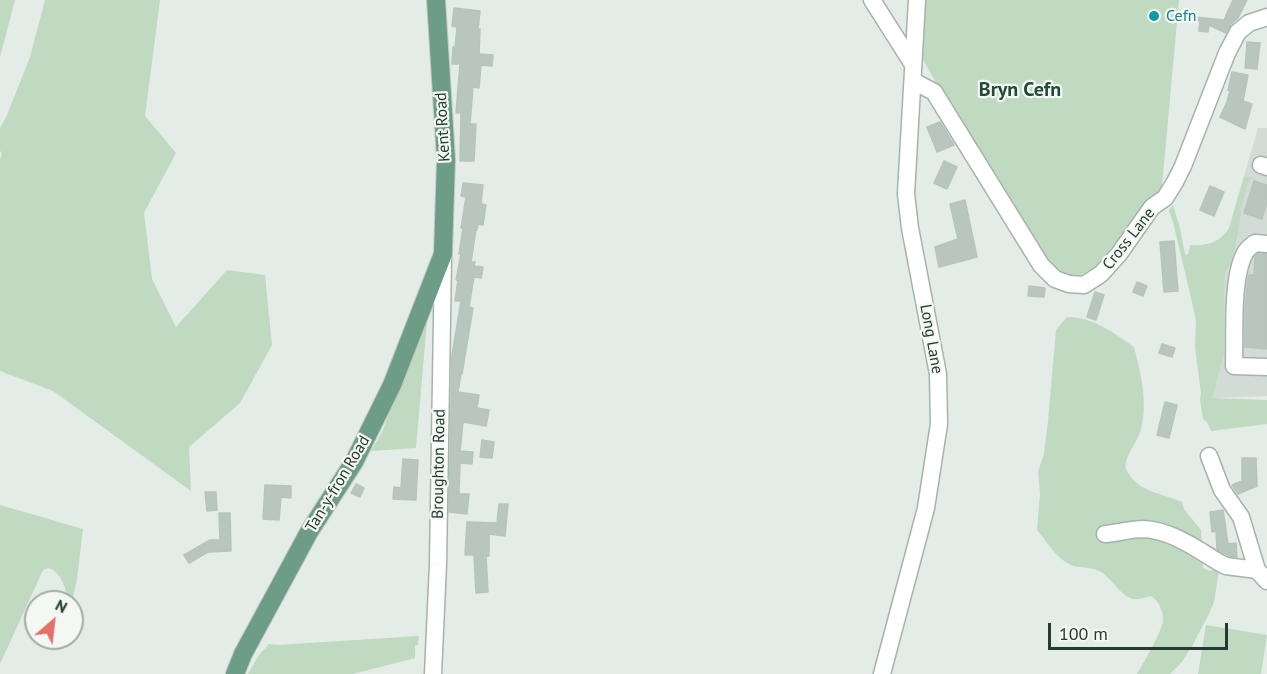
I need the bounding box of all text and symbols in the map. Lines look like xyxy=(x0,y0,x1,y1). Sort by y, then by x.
place label: Cefn xyxy=(1166,6,1197,26)
marker: Cefn xyxy=(1147,9,1161,23)
district label: Bryn Cefn xyxy=(979,78,1061,102)
street label: Kent Road xyxy=(432,92,454,162)
street label: Cross Lane xyxy=(1099,204,1159,274)
street label: Long Lane xyxy=(915,303,947,375)
street label: Broughton Road xyxy=(428,409,450,519)
street label: Tan-y-fron Road xyxy=(302,432,374,536)
north arrow xyxy=(24,590,84,650)
text: N xyxy=(52,595,71,617)
scale bar xyxy=(1051,611,1231,649)
text: 100 m xyxy=(1059,622,1108,645)

